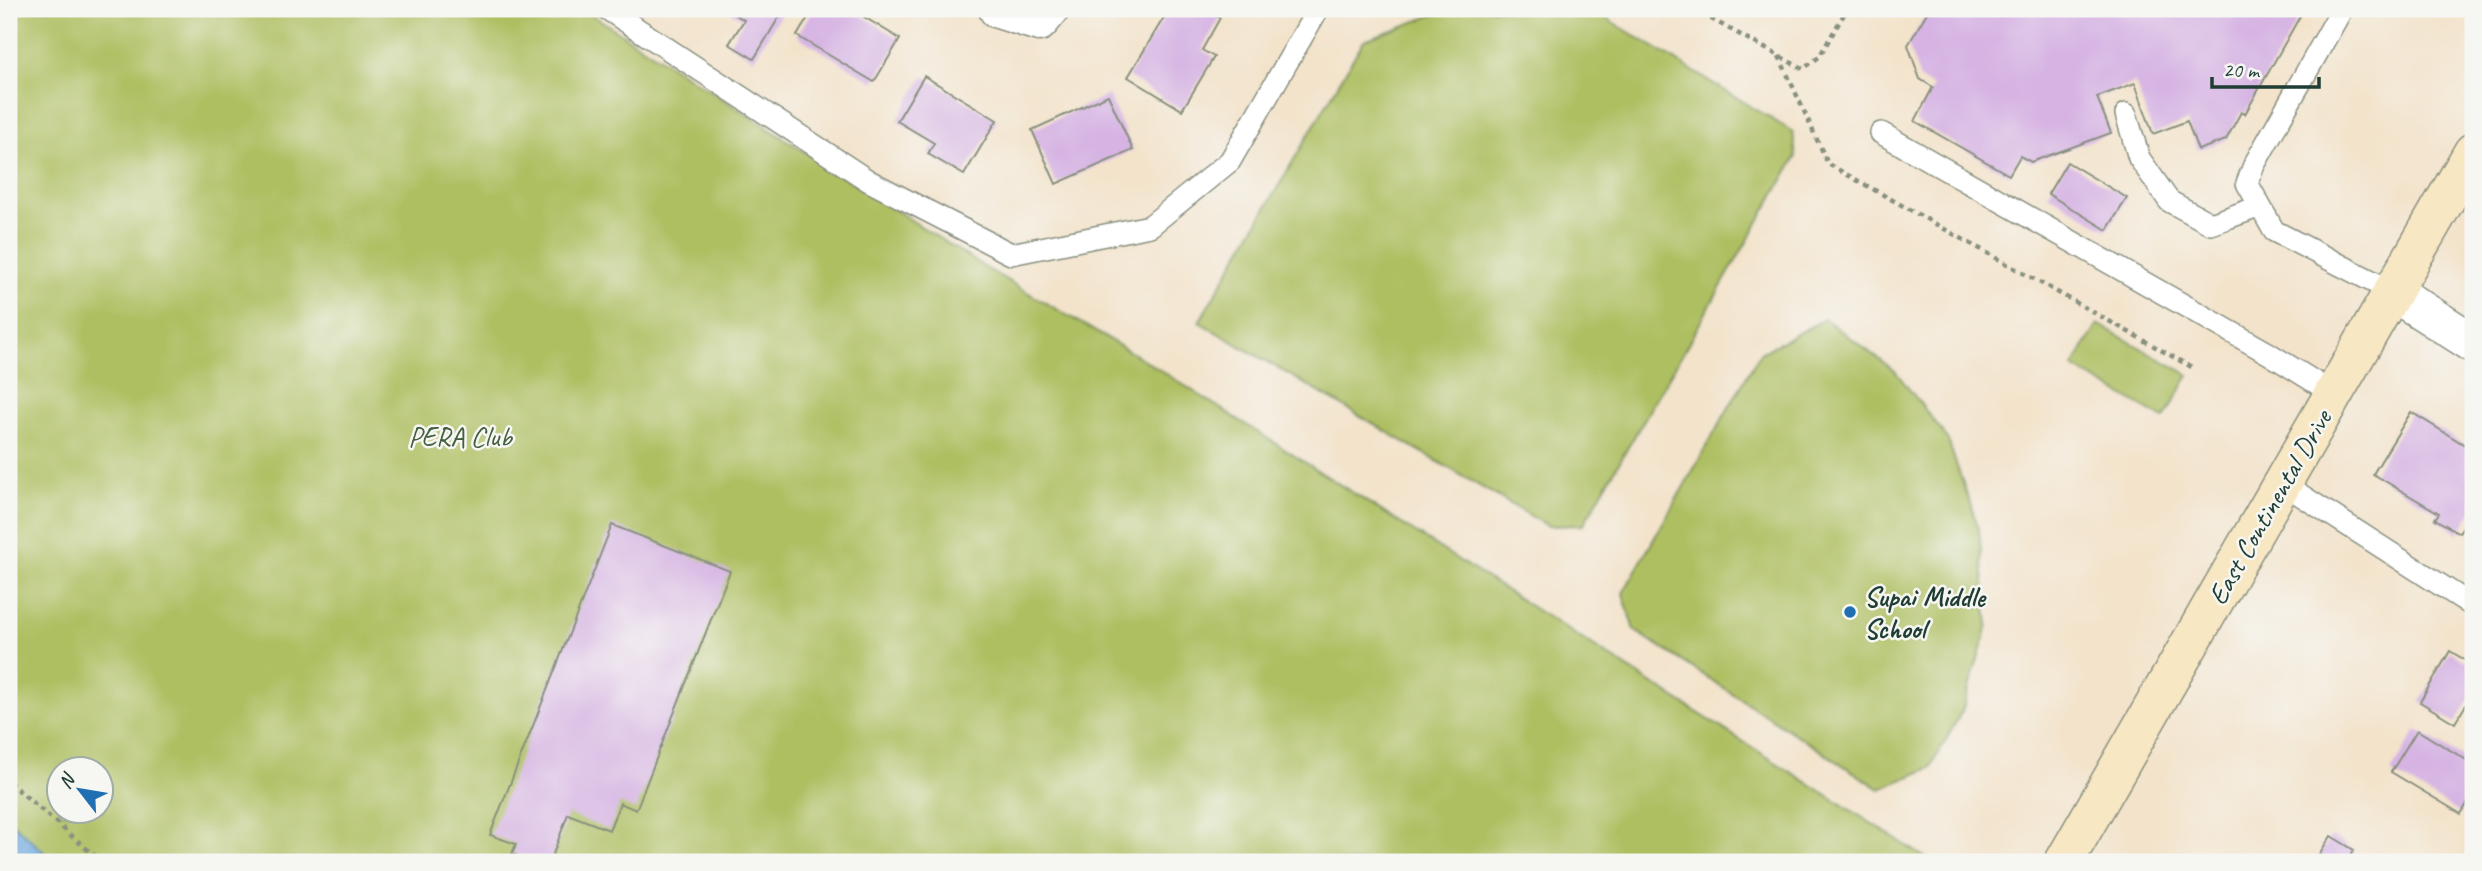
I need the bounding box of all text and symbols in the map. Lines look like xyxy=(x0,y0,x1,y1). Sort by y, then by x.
scale bar xyxy=(2212,46,2319,90)
text: 20 m xyxy=(2223,57,2261,83)
street label: East Continental Drive xyxy=(2200,402,2340,611)
park label: PERA Club xyxy=(408,419,513,454)
place label: Supai Middle School xyxy=(1864,579,1987,646)
marker: Supai Middle School xyxy=(1842,604,1858,620)
north arrow xyxy=(46,756,116,826)
text: N xyxy=(53,768,81,793)

